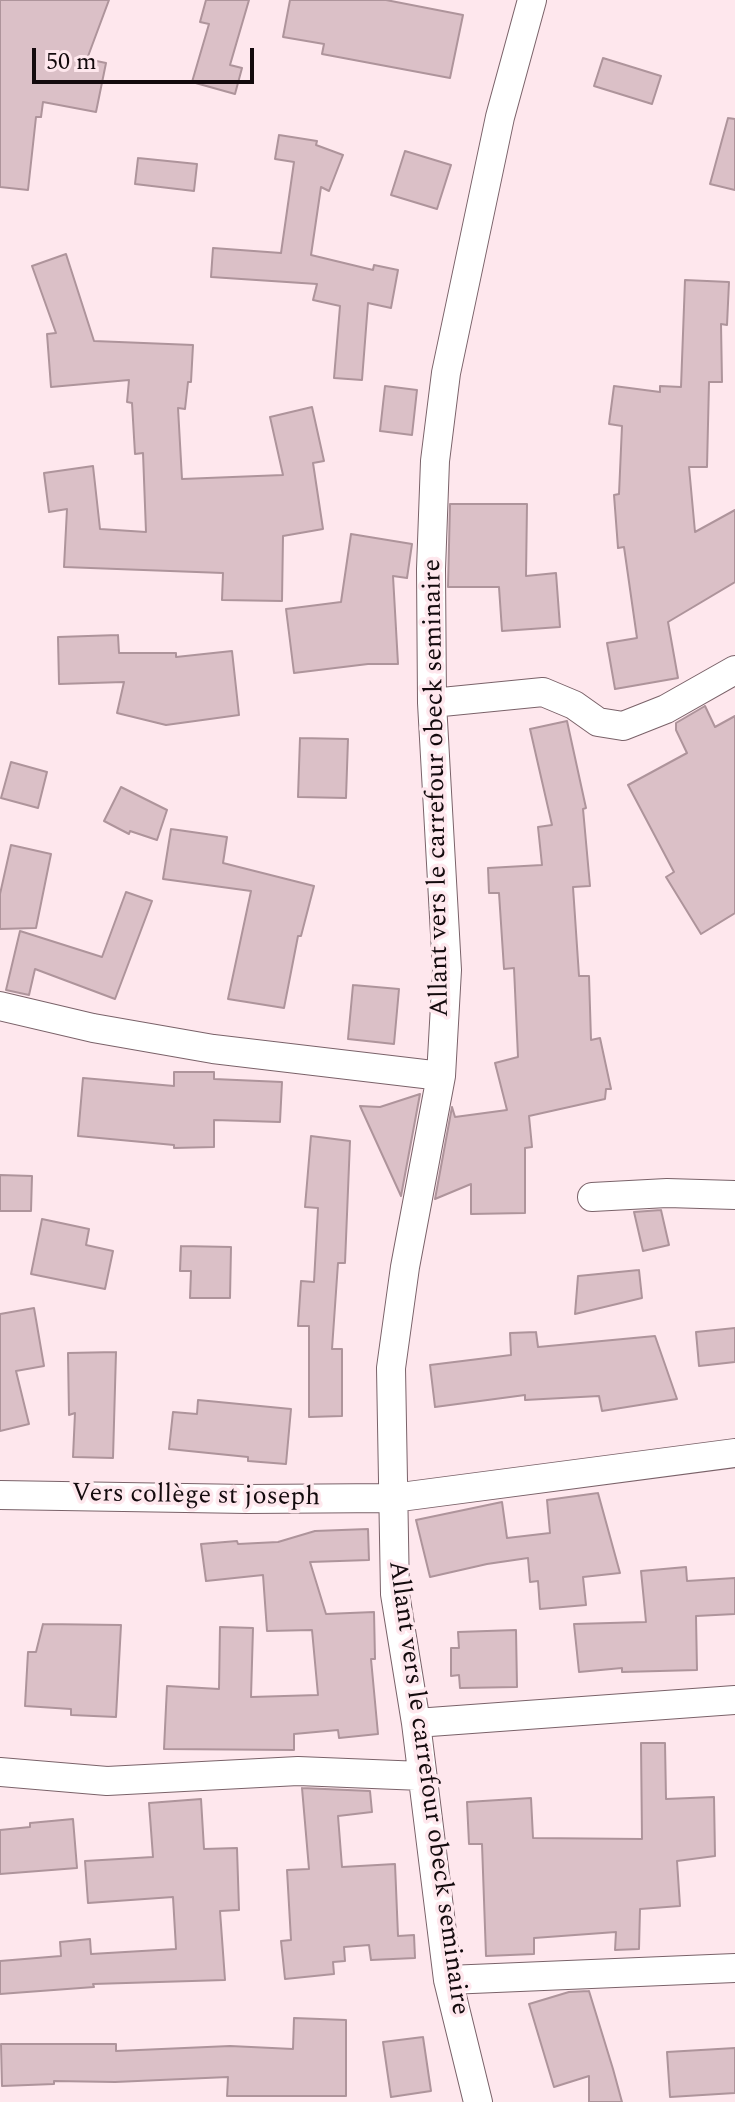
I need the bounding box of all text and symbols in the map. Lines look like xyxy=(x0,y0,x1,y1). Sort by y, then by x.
scale bar xyxy=(36,32,258,82)
text: 50 m xyxy=(46,44,97,80)
street label: Allant vers le carrefour obeck seminaire xyxy=(418,559,458,1017)
street label: Vers collège st joseph xyxy=(71,1479,321,1515)
street label: Allant vers le carrefour obeck seminaire xyxy=(380,1559,474,2017)

